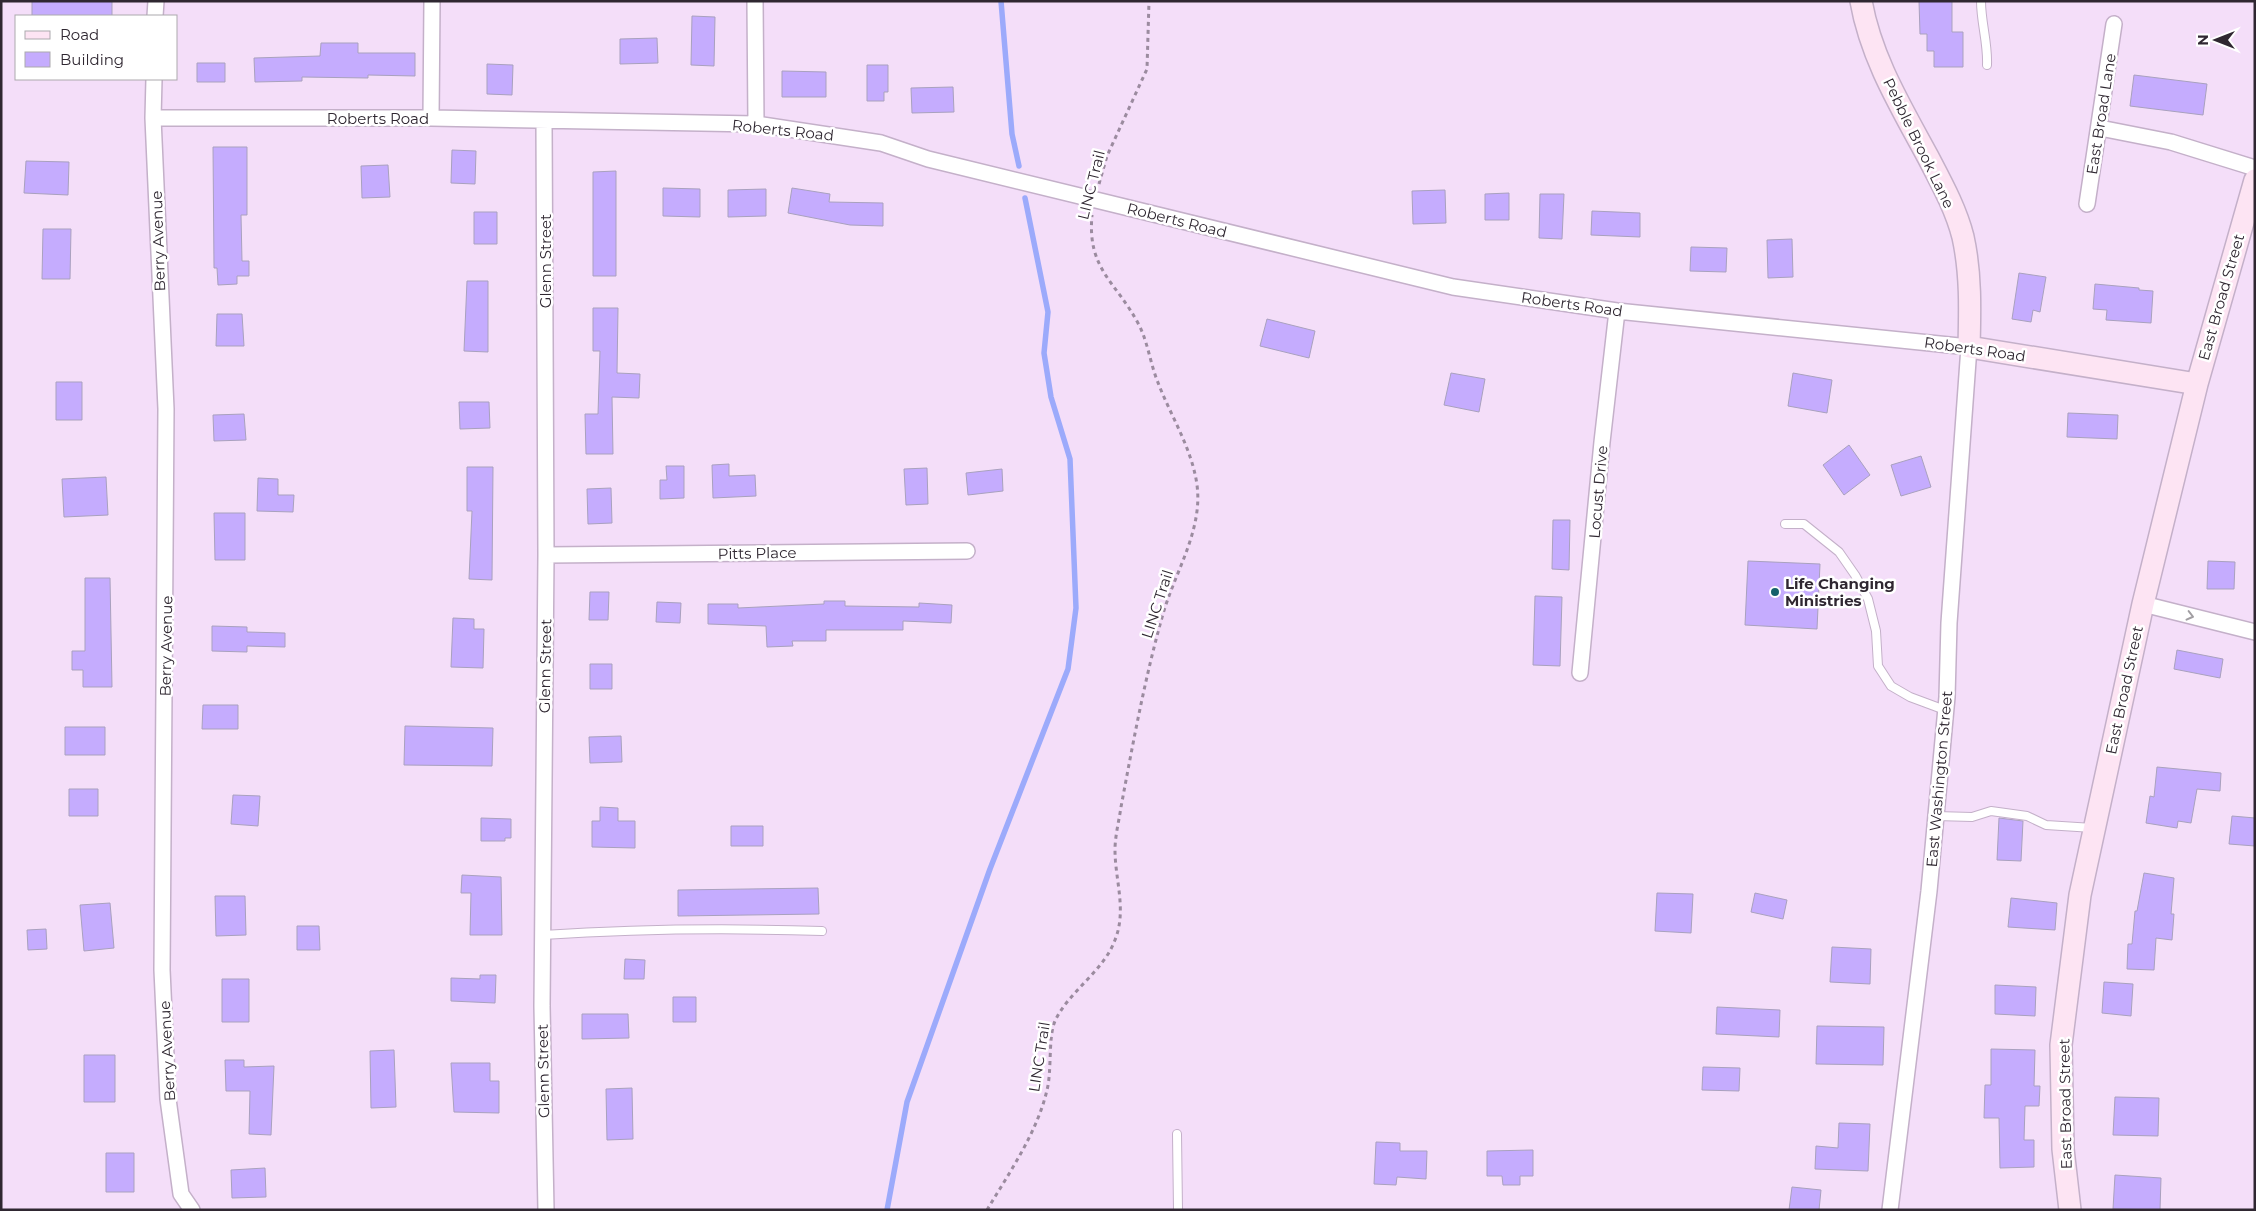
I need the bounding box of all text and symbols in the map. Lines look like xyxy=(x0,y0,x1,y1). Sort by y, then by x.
legend xyxy=(15,15,178,80)
north arrow xyxy=(2191,15,2241,65)
text: Road xyxy=(60,25,99,44)
text: N xyxy=(2194,34,2212,46)
text: Building xyxy=(60,50,124,69)
street label: East Broad Lane xyxy=(2082,52,2120,176)
street label: Pebble Brook Lane xyxy=(1879,75,1959,211)
street label: Roberts Road xyxy=(327,109,429,128)
street label: Roberts Road xyxy=(731,115,835,145)
street label: LINC Trail xyxy=(1073,148,1109,222)
street label: Berry Avenue xyxy=(147,190,169,292)
street label: Roberts Road xyxy=(1125,198,1229,242)
street label: Glenn Street xyxy=(536,214,555,308)
street label: East Broad Street xyxy=(2194,231,2248,363)
street label: Roberts Road xyxy=(1520,287,1624,321)
street label: Roberts Road xyxy=(1923,332,2027,366)
street label: Locust Drive xyxy=(1584,445,1612,539)
street label: Pitts Place xyxy=(717,543,797,563)
street label: LINC Trail xyxy=(1137,567,1177,641)
place label: Life Changing Ministries xyxy=(1785,574,1895,610)
marker: Life Changing Ministries xyxy=(1769,586,1781,598)
street label: Berry Avenue xyxy=(156,595,176,697)
one-way arrow xyxy=(2185,610,2193,620)
street label: Glenn Street xyxy=(535,619,555,713)
street label: East Broad Street xyxy=(2101,624,2147,756)
street label: East Washington Street xyxy=(1922,690,1956,868)
street label: Berry Avenue xyxy=(155,1000,179,1102)
street label: LINC Trail xyxy=(1024,1021,1054,1093)
street label: Glenn Street xyxy=(533,1024,553,1118)
street label: East Broad Street xyxy=(2054,1038,2076,1170)

